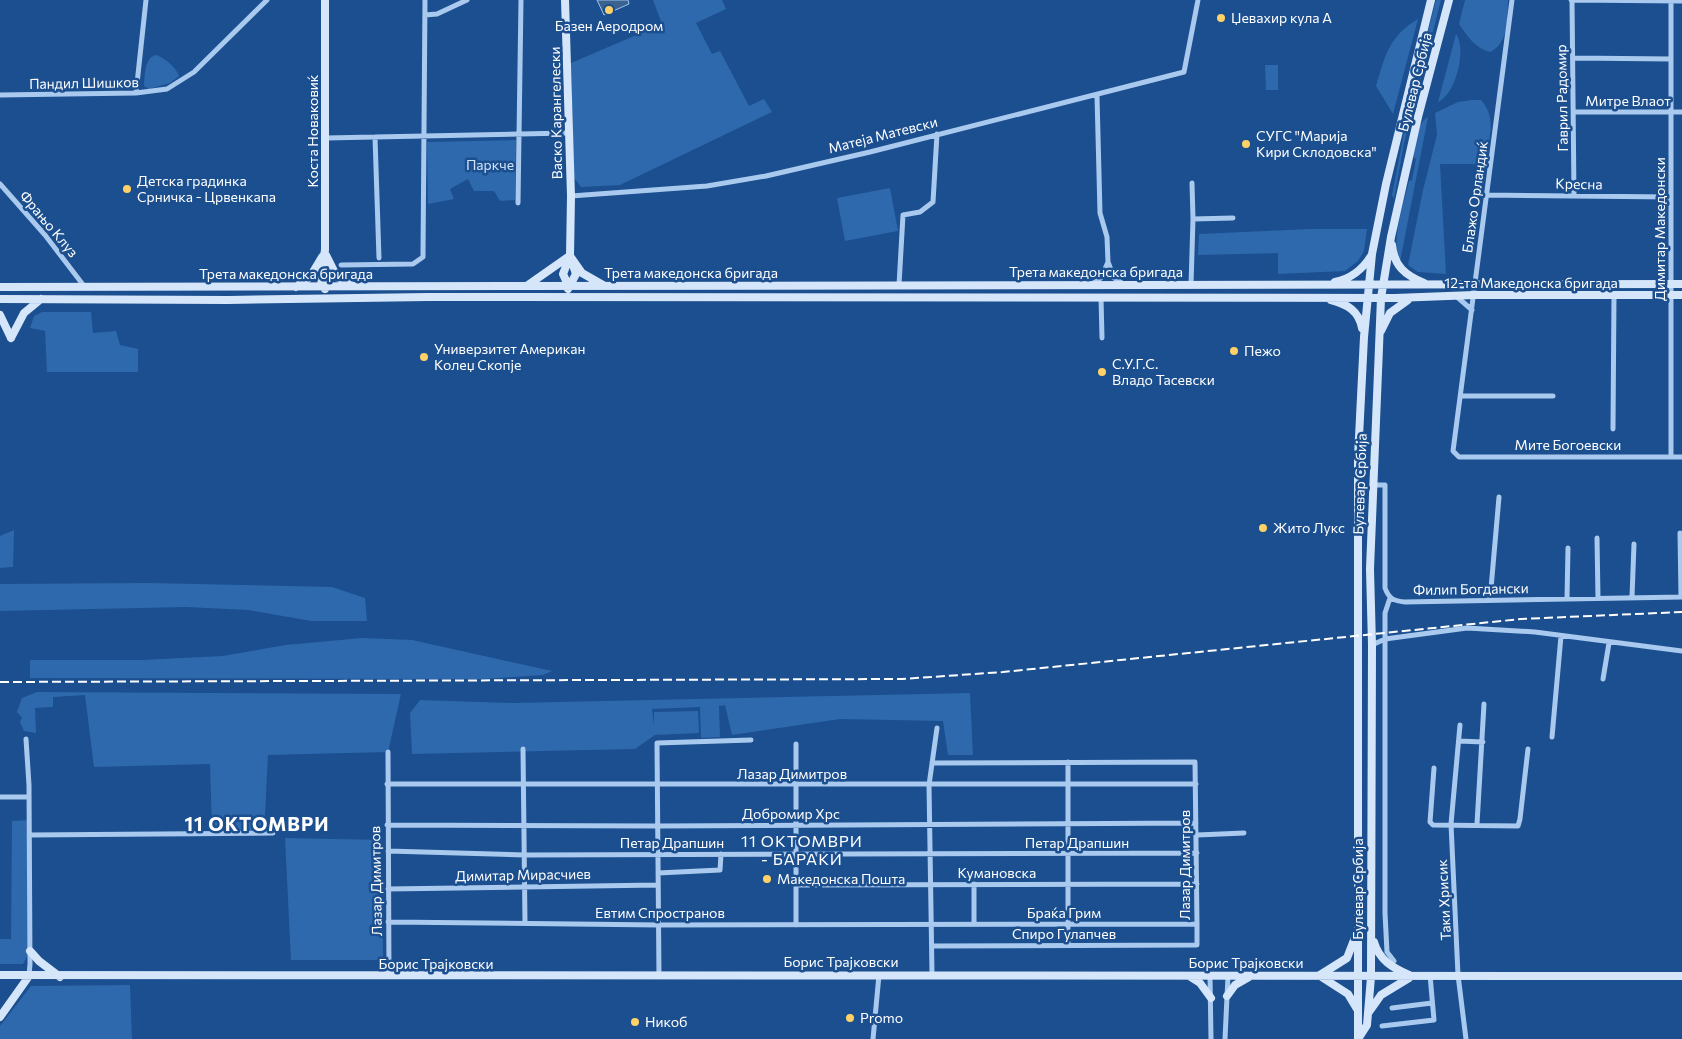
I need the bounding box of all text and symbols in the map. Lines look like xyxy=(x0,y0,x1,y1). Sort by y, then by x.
marker: Базен Аеродром xyxy=(603,4,615,16)
place label: Џевахир кула А xyxy=(1231,9,1332,26)
marker: Џевахир кула А xyxy=(1215,12,1227,24)
place label: Базен Аеродром xyxy=(555,17,663,34)
street label: Булевар Србија xyxy=(1394,31,1435,133)
street label: Гаврил Радомир xyxy=(1552,44,1571,152)
street label: Васко Карангелески xyxy=(546,46,565,180)
street label: Пандил Шишков xyxy=(29,73,139,92)
street label: Коста Новаковиќ xyxy=(304,74,321,187)
street label: Митре Влаот xyxy=(1585,92,1671,109)
street label: Матеја Матевски xyxy=(826,113,939,156)
place label: СУГС "Марија Кири Склодовска" xyxy=(1256,127,1377,160)
marker: СУГС "Марија Кири Склодовска" xyxy=(1240,138,1252,150)
street label: Блажо Орландиќ xyxy=(1458,139,1491,254)
park label: Паркче xyxy=(466,156,514,173)
street label: Димитар Македонски xyxy=(1651,157,1668,301)
place label: Детска градинка Срничка - Црвенкапа xyxy=(137,172,276,205)
street label: Кресна xyxy=(1555,175,1603,192)
marker: Детска градинка Срничка - Црвенкапа xyxy=(121,183,133,195)
street label: Фрањо Клуз xyxy=(17,187,82,261)
street label: Трета македонска бригада xyxy=(1009,263,1183,280)
street label: Трета македонска бригада xyxy=(604,264,778,281)
street label: Трета македонска бригада xyxy=(199,265,373,282)
street label: 12-та Македонска бригада xyxy=(1444,274,1618,291)
place label: Универзитет Американ Колеџ Скопје xyxy=(434,340,585,373)
place label: Пежо xyxy=(1244,342,1281,359)
marker: Пежо xyxy=(1228,345,1240,357)
marker: Универзитет Американ Колеџ Скопје xyxy=(418,351,430,363)
place label: С.У.Г.С. Владо Тасевски xyxy=(1112,355,1215,388)
marker: С.У.Г.С. Владо Тасевски xyxy=(1096,366,1108,378)
street label: Булевар Србија xyxy=(1349,433,1370,535)
street label: Мите Богоевски xyxy=(1515,436,1621,453)
place label: Жито Лукс xyxy=(1273,519,1345,536)
marker: Жито Лукс xyxy=(1257,522,1269,534)
street label: Филип Богдански xyxy=(1413,579,1529,598)
street label: Лазар Димитров xyxy=(737,765,847,782)
street label: Добромир Хрс xyxy=(742,805,840,822)
street label: Лазар Димитров xyxy=(1176,810,1193,920)
district label: 11 ОКТОМВРИ xyxy=(184,812,330,835)
street label: Лазар Димитров xyxy=(366,826,385,936)
district label: 11 ОКТОМВРИ - БАРАКИ xyxy=(741,831,863,868)
street label: Петар Драпшин xyxy=(620,834,724,851)
street label: Петар Драпшин xyxy=(1025,834,1129,851)
street label: Булевар Србија xyxy=(1349,838,1366,940)
street label: Таки Хрисик xyxy=(1433,858,1454,941)
street label: Кумановска xyxy=(958,864,1036,881)
street label: Димитар Мирасчиев xyxy=(455,865,591,884)
place label: Македонска Пошта xyxy=(777,870,905,887)
marker: Македонска Пошта xyxy=(761,873,773,885)
street label: Евтим Спространов xyxy=(595,904,725,921)
street label: Браќа Грим xyxy=(1027,904,1101,921)
street label: Спиро Гулапчев xyxy=(1012,925,1116,942)
street label: Борис Трајковски xyxy=(783,953,899,970)
street label: Борис Трајковски xyxy=(1188,954,1304,971)
street label: Борис Трајковски xyxy=(378,955,494,972)
place label: Promo xyxy=(860,1009,903,1026)
marker: Promo xyxy=(844,1012,856,1024)
place label: Никоб xyxy=(645,1013,688,1030)
marker: Никоб xyxy=(629,1016,641,1028)

